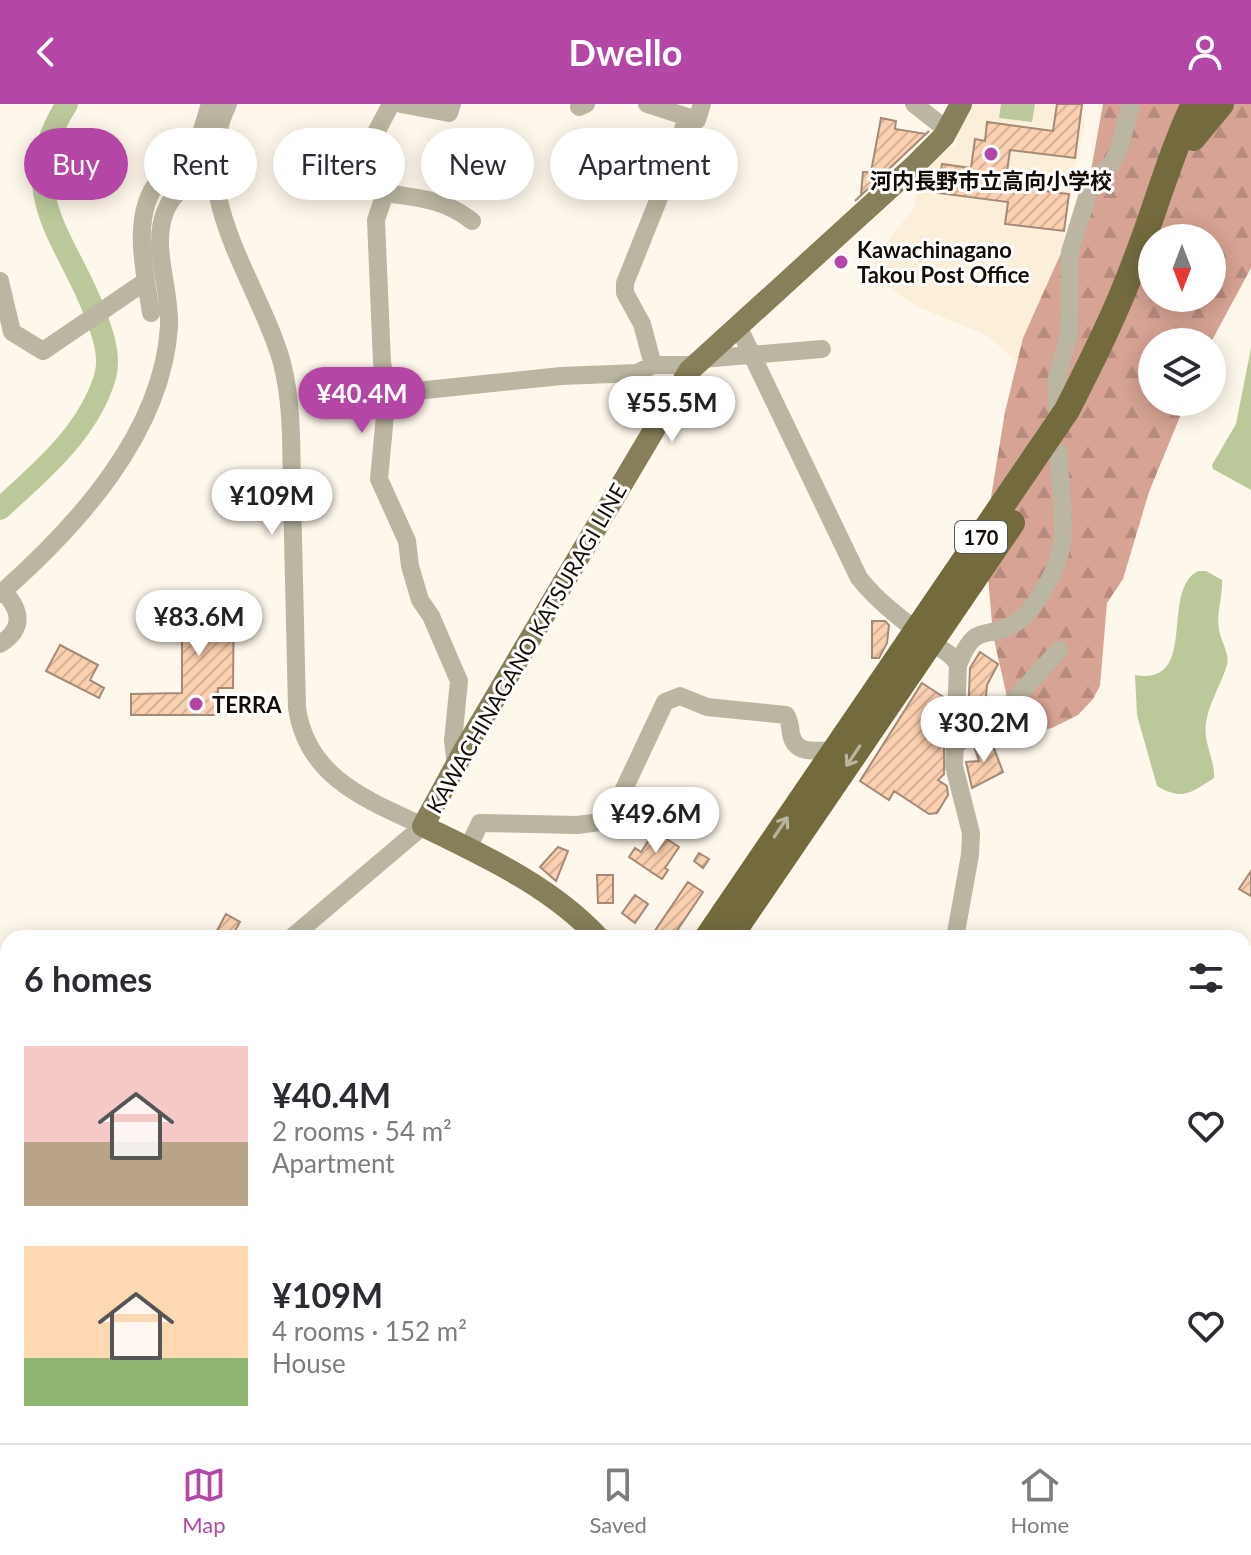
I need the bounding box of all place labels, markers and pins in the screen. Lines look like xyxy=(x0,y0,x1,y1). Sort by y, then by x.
marker: 河内長野市立高向小学校 xyxy=(982,145,1000,163)
place label: 河内長野市立高向小学校 xyxy=(870,167,1112,194)
place label: Kawachinagano Takou Post Office xyxy=(857,236,1030,288)
marker: Kawachinagano Takou Post Office xyxy=(832,253,850,271)
pin: ¥40.4M xyxy=(297,367,427,435)
pin: ¥55.5M xyxy=(607,376,737,444)
pin: ¥109M xyxy=(216,469,328,537)
pin: ¥83.6M xyxy=(134,590,264,658)
place label: TERRA xyxy=(212,691,282,718)
marker: TERRA xyxy=(187,695,205,713)
pin: ¥30.2M xyxy=(919,696,1049,764)
pin: ¥49.6M xyxy=(591,787,721,855)

